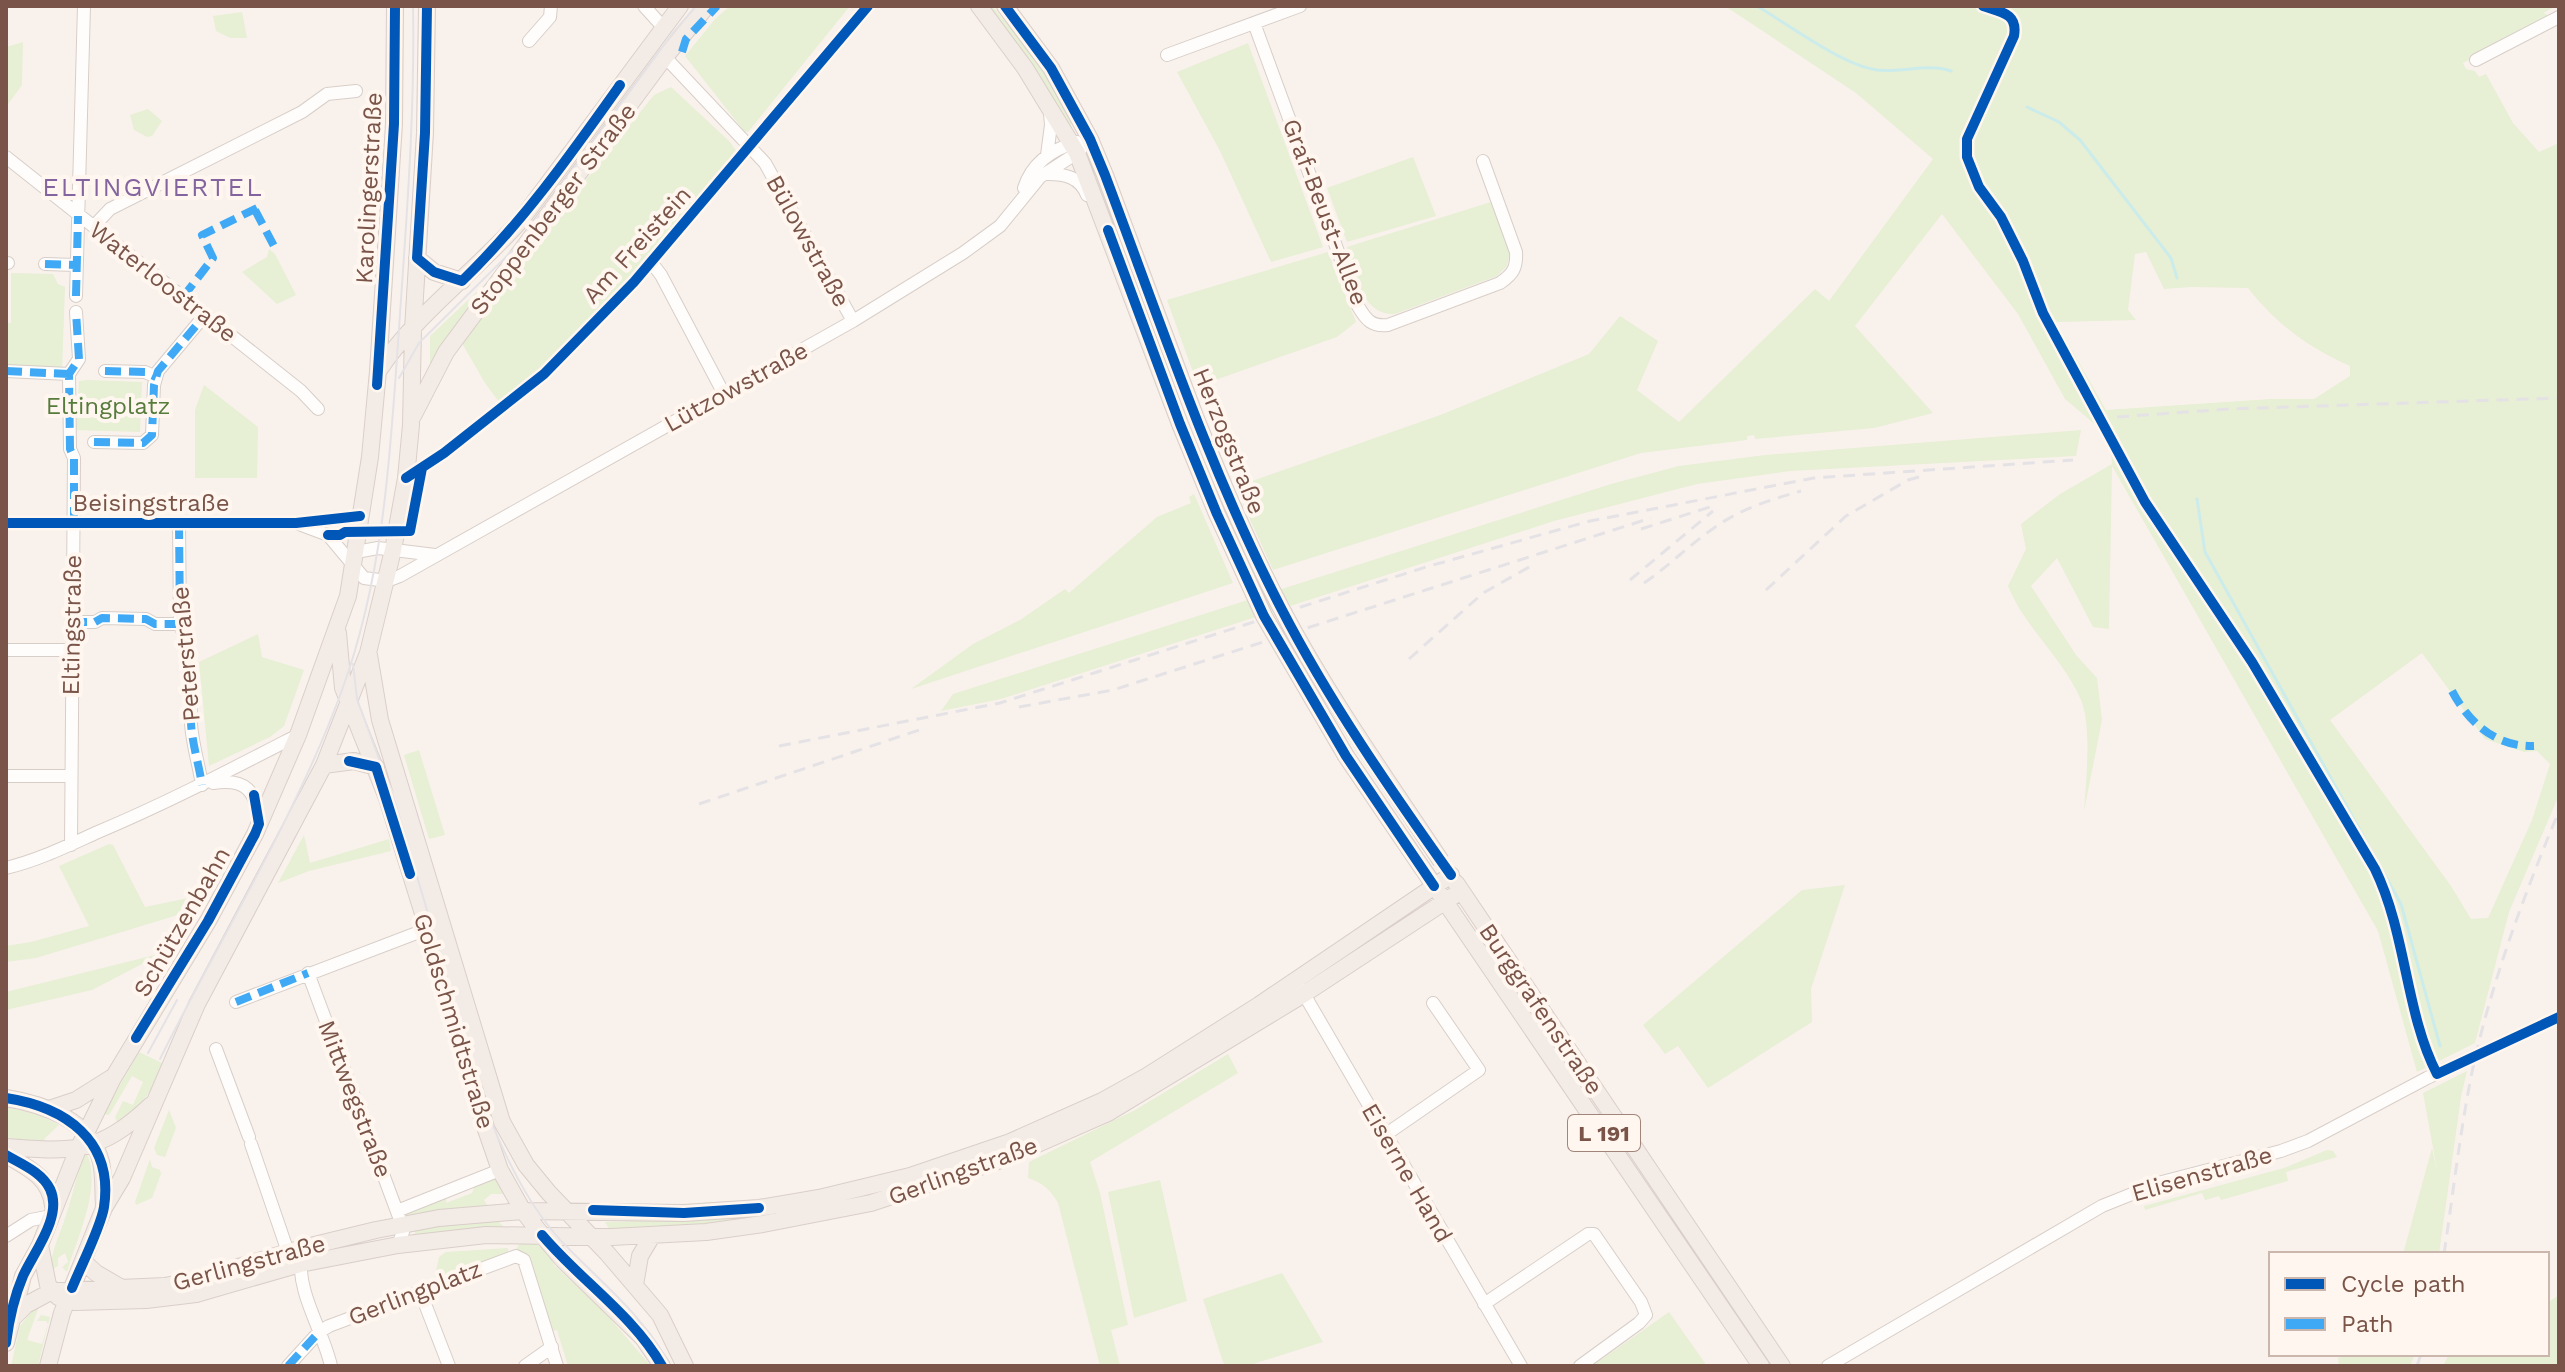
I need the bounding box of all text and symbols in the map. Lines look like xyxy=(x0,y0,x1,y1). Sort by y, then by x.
street label: Karolingerstraße xyxy=(350,92,388,284)
street label: Stoppenberger Straße xyxy=(464,98,642,320)
street label: Graf-Beust-Allee xyxy=(1277,115,1373,309)
street label: Bülowstraße xyxy=(760,170,856,312)
district label: ELTINGVIERTEL xyxy=(42,172,264,202)
street label: Am Freistein xyxy=(577,181,697,309)
street label: Waterloostraße xyxy=(84,216,242,348)
street label: Lützowstraße xyxy=(659,336,813,438)
street label: Herzogstraße xyxy=(1187,364,1271,518)
park label: Eltingplatz xyxy=(46,392,170,420)
street label: Beisingstraße xyxy=(73,489,229,517)
street label: Eltingstraße xyxy=(57,554,87,696)
street label: Peterstraße xyxy=(166,585,206,723)
street label: Schützenbahn xyxy=(128,842,236,1002)
street label: Goldschmidtstraße xyxy=(408,910,500,1132)
street label: Burggrafenstraße xyxy=(1473,918,1609,1100)
street label: Mittwegstraße xyxy=(312,1016,398,1182)
street label: Eiserne Hand xyxy=(1356,1099,1458,1247)
road number: L 191 xyxy=(1568,1115,1640,1151)
street label: Gerlingstraße xyxy=(885,1131,1041,1211)
street label: Elisenstraße xyxy=(2129,1141,2275,1207)
street label: Gerlingstraße xyxy=(170,1229,328,1297)
legend xyxy=(2269,1252,2549,1356)
street label: Gerlingplatz xyxy=(344,1255,486,1331)
text: Cycle path xyxy=(2341,1270,2466,1298)
text: Path xyxy=(2341,1310,2394,1338)

